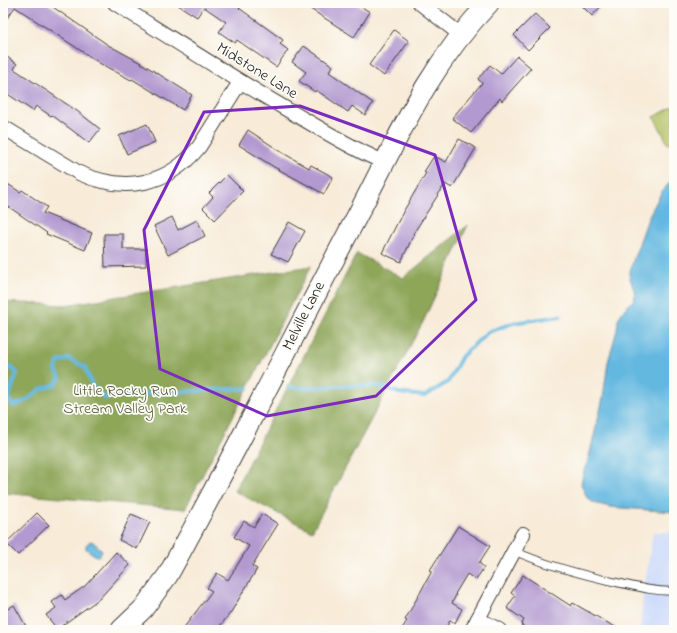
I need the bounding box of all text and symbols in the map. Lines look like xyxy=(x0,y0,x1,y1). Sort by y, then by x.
street label: Midstone Lane xyxy=(212,36,303,106)
street label: Melville Lane xyxy=(276,276,332,355)
park label: Little Rocky Run Stream Valley Park xyxy=(63,379,188,421)

